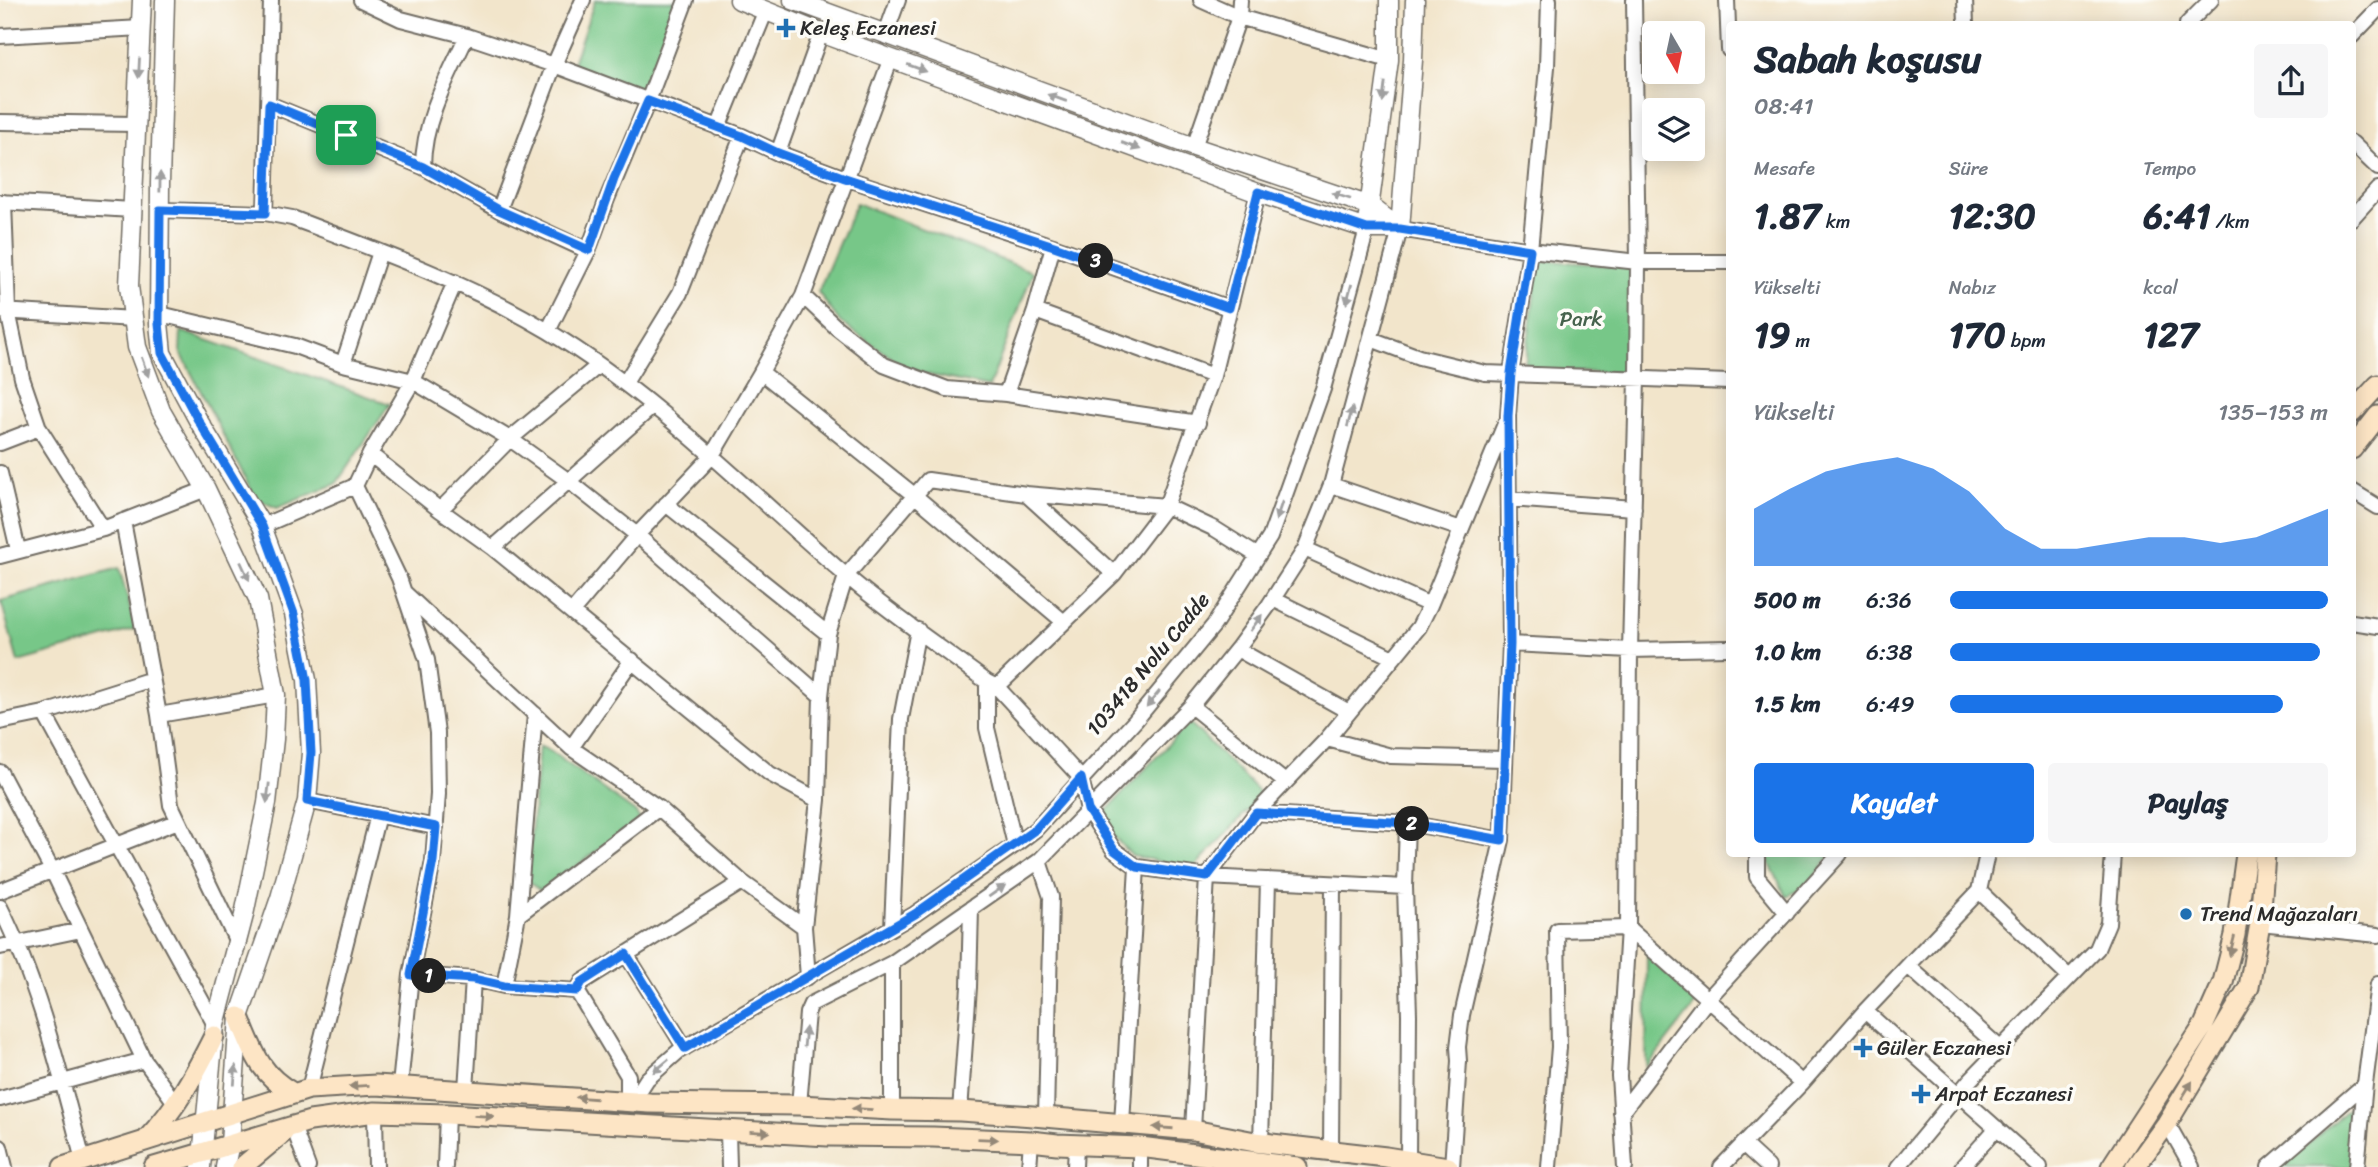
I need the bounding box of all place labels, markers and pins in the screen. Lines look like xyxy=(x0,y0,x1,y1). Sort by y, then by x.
place label: Keleş Eczanesi xyxy=(800,9,937,47)
marker: Keleş Eczanesi xyxy=(778,20,794,36)
pin xyxy=(316,105,376,165)
pin: 3 xyxy=(1078,244,1114,278)
pin: 2 xyxy=(1394,806,1430,842)
place label: Trend Mağazaları xyxy=(2200,895,2358,933)
marker: Trend Mağazaları xyxy=(2178,906,2194,922)
pin: 1 xyxy=(412,958,446,993)
place label: Güler Eczanesi xyxy=(1877,1029,2012,1067)
marker: Güler Eczanesi xyxy=(1855,1040,1871,1056)
place label: Arpat Eczanesi xyxy=(1934,1075,2074,1113)
marker: Arpat Eczanesi xyxy=(1913,1086,1929,1102)

